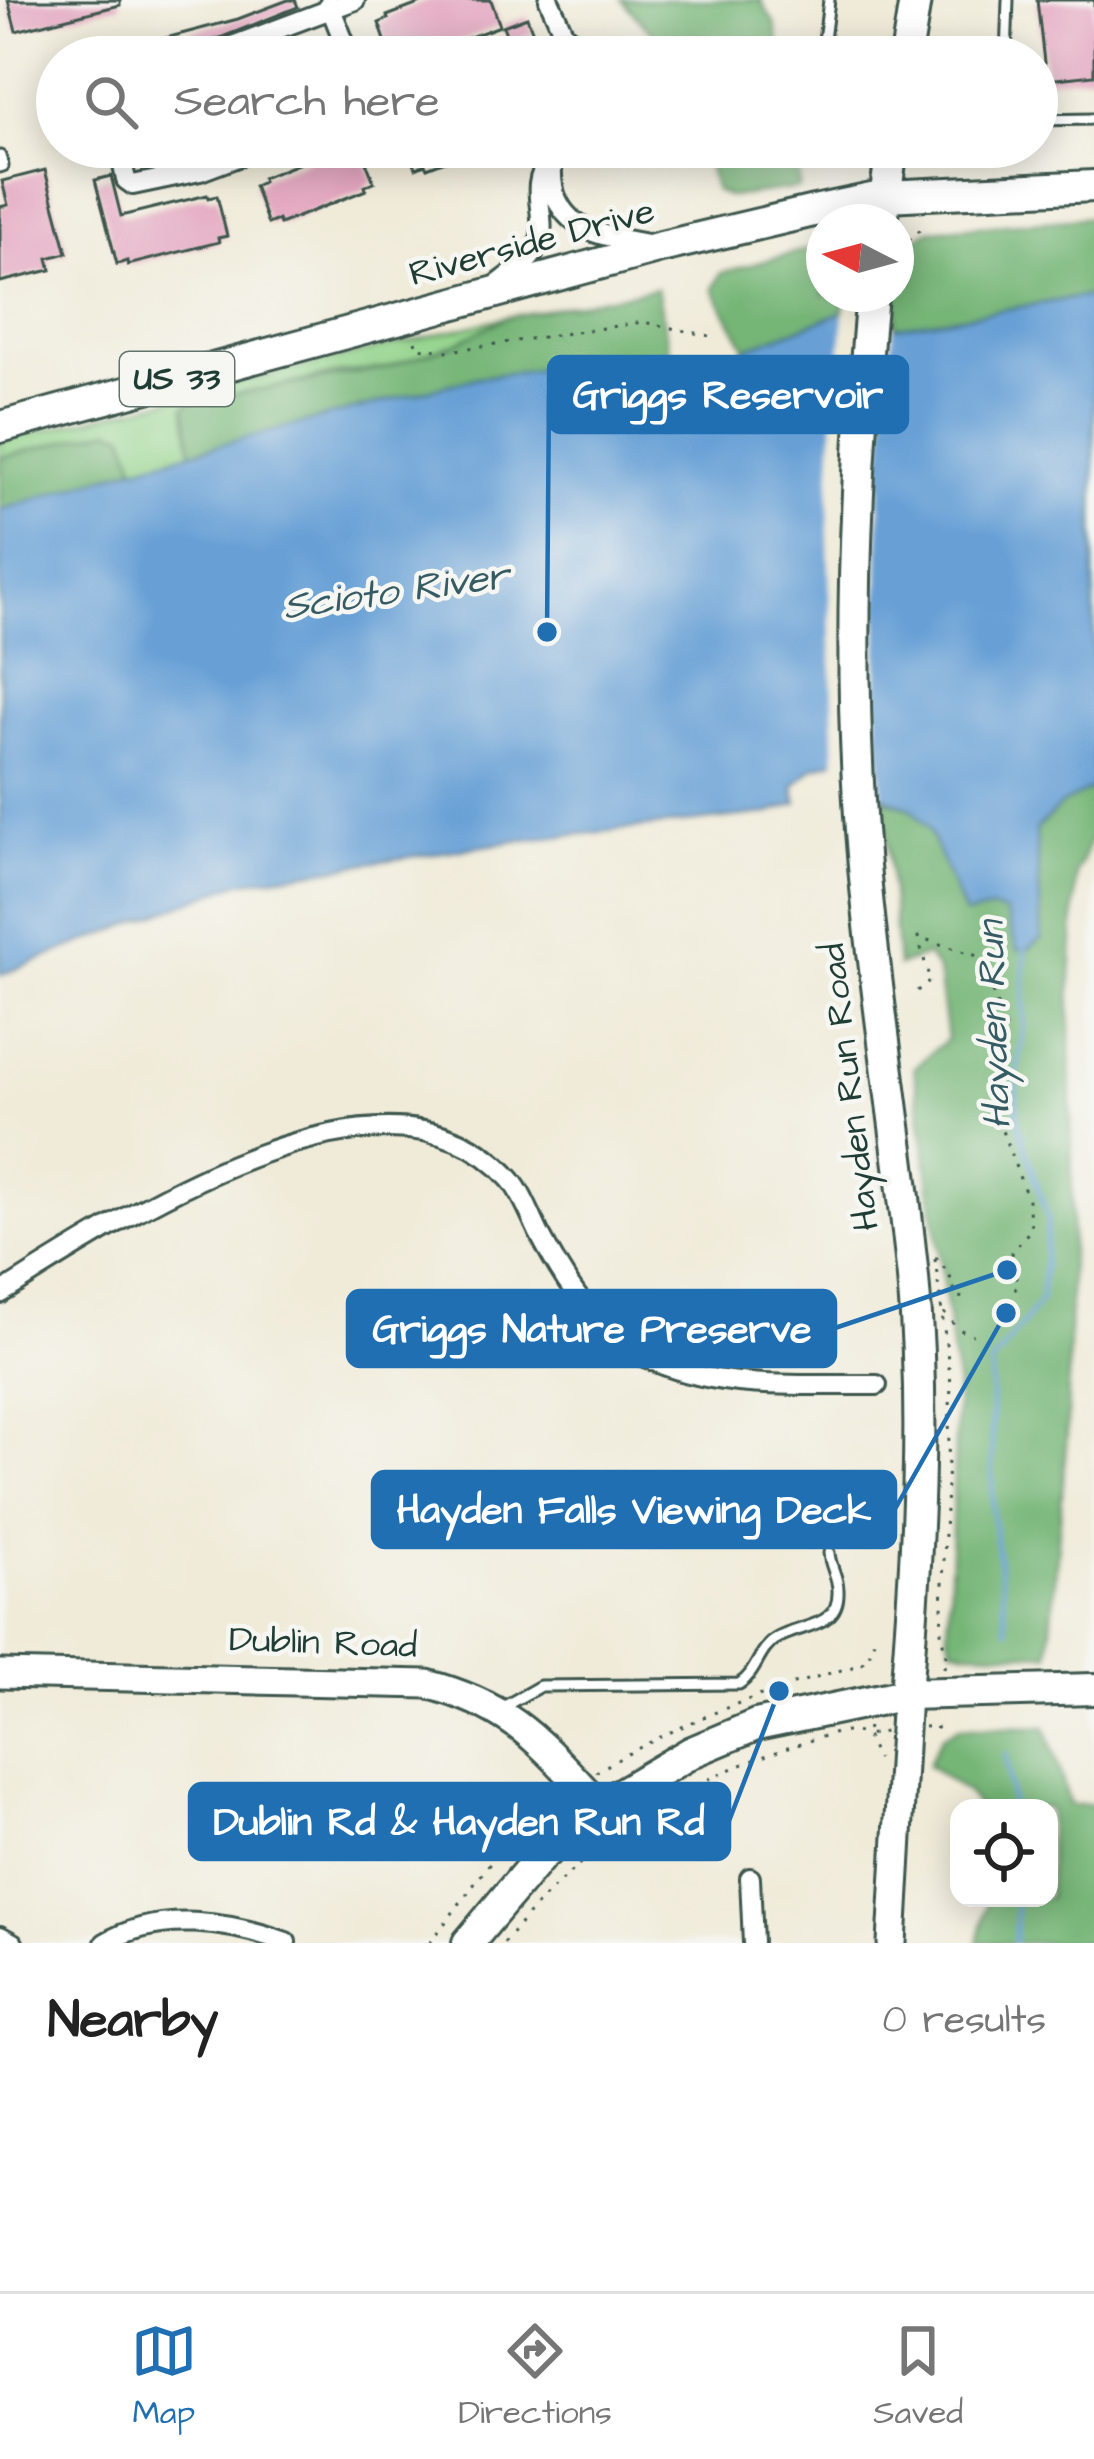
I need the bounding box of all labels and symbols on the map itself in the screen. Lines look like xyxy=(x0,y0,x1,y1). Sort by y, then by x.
street label: Riverside Drive xyxy=(404,186,660,300)
north arrow xyxy=(806,204,914,312)
road number: US 33 xyxy=(120,352,234,406)
callout: Griggs Reservoir xyxy=(549,357,907,432)
text: Griggs Reservoir xyxy=(573,370,884,425)
water label: Scioto River xyxy=(280,549,516,635)
water label: Hayden Run xyxy=(964,917,1027,1130)
street label: Hayden Run Road xyxy=(807,940,893,1234)
callout: Griggs Nature Preserve xyxy=(348,1291,835,1366)
text: Griggs Nature Preserve xyxy=(373,1304,811,1359)
callout: Hayden Falls Viewing Deck xyxy=(373,1472,895,1547)
text: Hayden Falls Viewing Deck xyxy=(397,1485,871,1541)
street label: Dublin Road xyxy=(228,1614,418,1672)
callout: Dublin Rd & Hayden Run Rd xyxy=(190,1784,729,1859)
text: Dublin Rd & Hayden Run Rd xyxy=(214,1797,704,1853)

